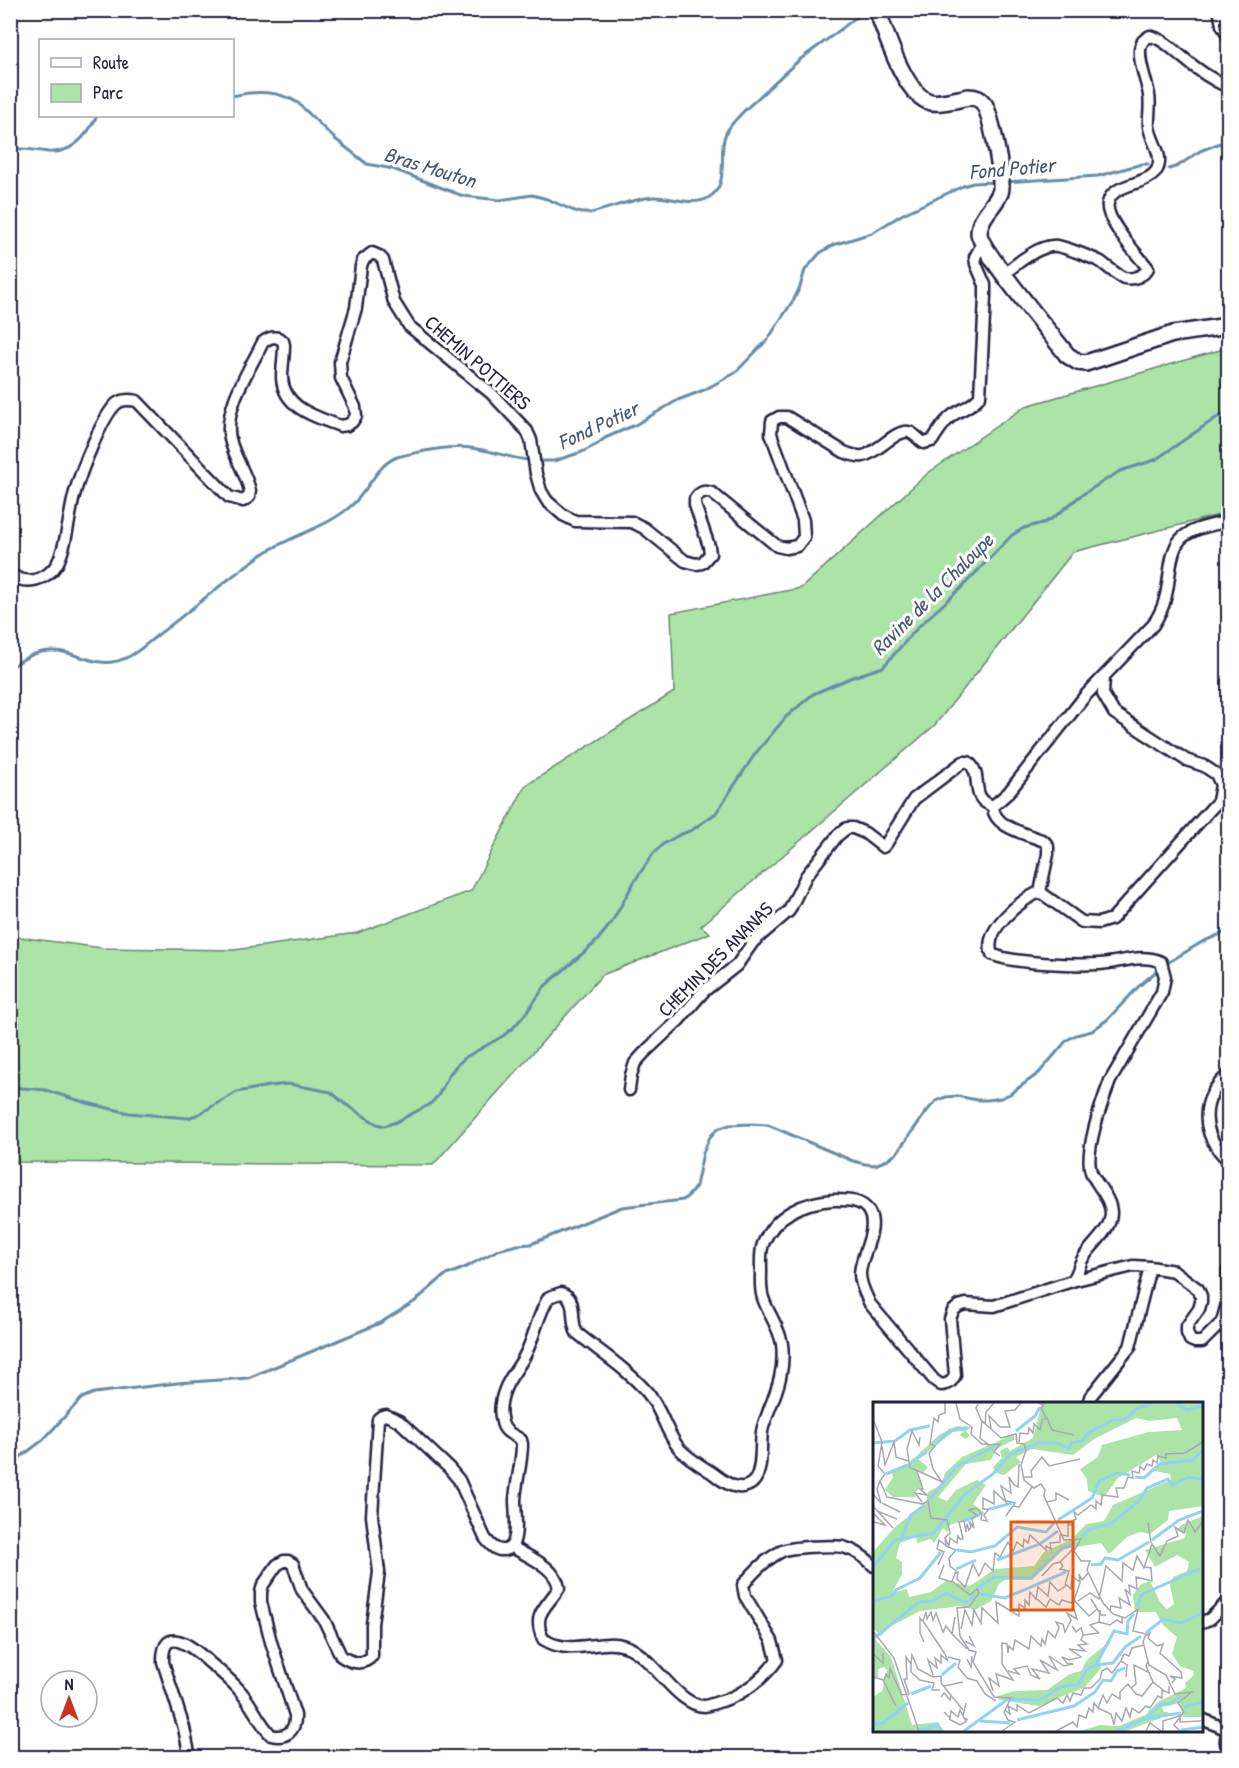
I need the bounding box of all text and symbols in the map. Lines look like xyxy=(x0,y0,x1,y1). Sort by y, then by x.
legend xyxy=(39,39,234,117)
text: Route xyxy=(93,50,129,75)
text: Parc xyxy=(93,80,123,105)
water label: Bras Mouton xyxy=(381,139,481,195)
water label: Fond Potier xyxy=(968,150,1059,186)
street label: CHEMIN POTTIERS xyxy=(419,308,537,416)
water label: Fond Potier xyxy=(553,393,646,456)
water label: Ravine de la Chaloupe xyxy=(864,525,1001,662)
street label: CHEMIN DES ANANAS xyxy=(651,895,779,1023)
inset map xyxy=(873,1402,1203,1732)
north arrow xyxy=(39,1669,99,1729)
text: N xyxy=(65,1673,74,1695)

